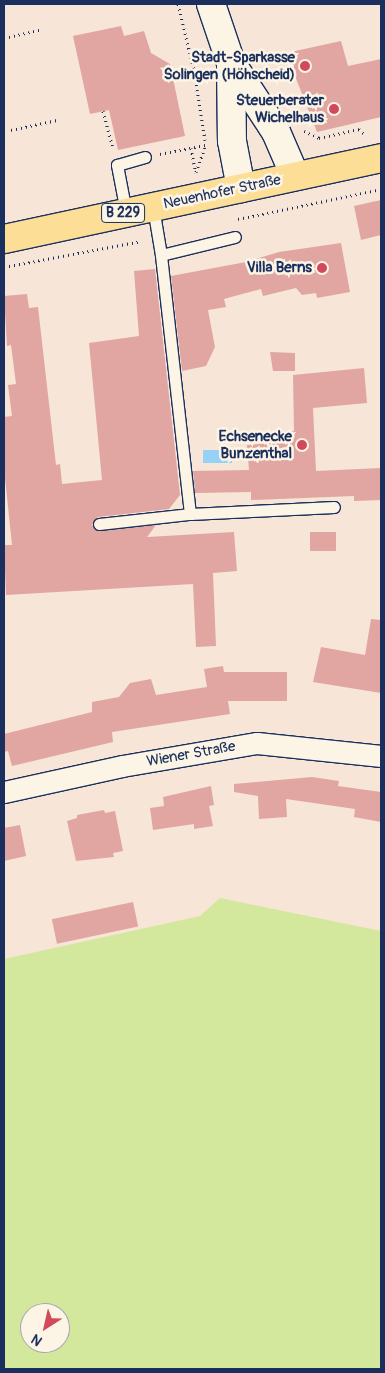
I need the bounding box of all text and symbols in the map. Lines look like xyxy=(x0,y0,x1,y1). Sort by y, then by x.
place label: Stadt-Sparkasse Solingen (Höhscheid) xyxy=(164,48,295,83)
marker: Stadt-Sparkasse Solingen (Höhscheid) xyxy=(299,60,311,72)
place label: Steuerberater Wichelhaus xyxy=(236,91,324,126)
marker: Steuerberater Wichelhaus xyxy=(328,103,340,115)
street label: Neuenhofer Straße xyxy=(162,171,282,213)
road number: B 229 xyxy=(100,202,146,224)
place label: Villa Berns xyxy=(247,259,312,277)
marker: Villa Berns xyxy=(316,262,328,274)
place label: Echsenecke Bunzenthal xyxy=(219,427,292,462)
marker: Echsenecke Bunzenthal xyxy=(296,439,308,451)
street label: Wiener Straße xyxy=(145,737,237,771)
north arrow xyxy=(20,1303,70,1353)
text: N xyxy=(28,1330,45,1350)

